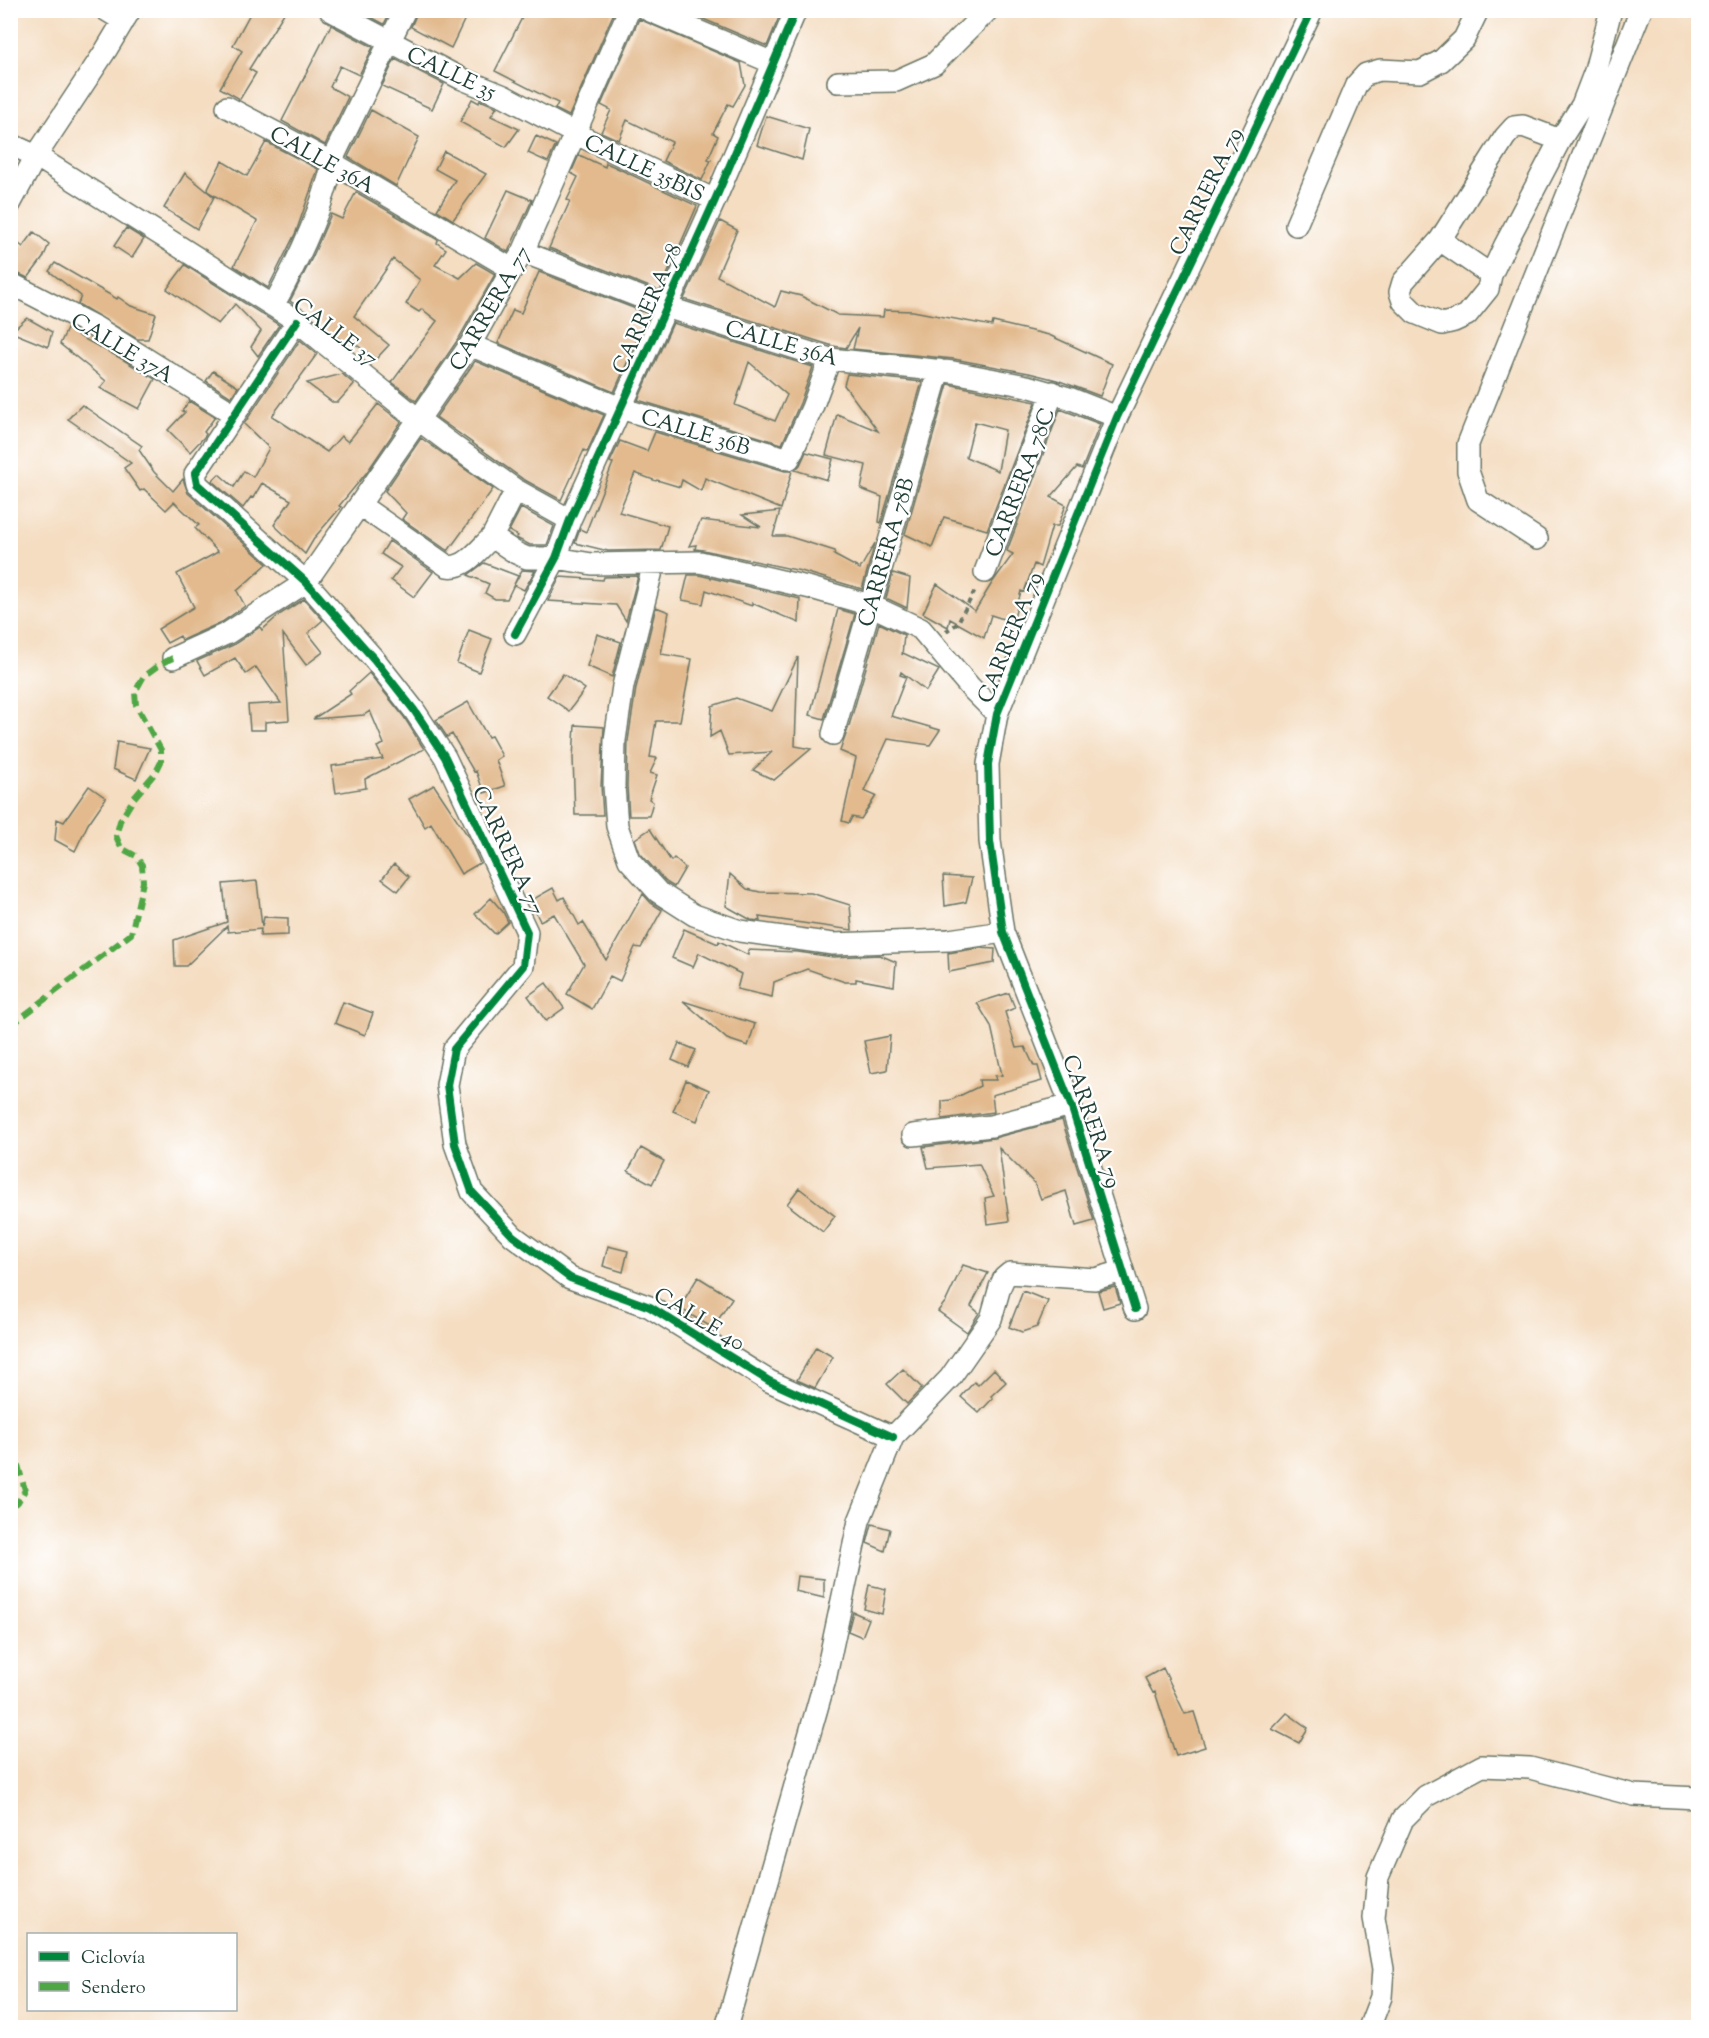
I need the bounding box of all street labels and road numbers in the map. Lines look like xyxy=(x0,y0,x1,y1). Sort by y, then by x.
street label: CALLE 35 xyxy=(401,40,501,110)
street label: CALLE 36A xyxy=(263,119,380,204)
street label: CARRERA 79 xyxy=(1163,123,1253,262)
street label: CALLE 35BIS xyxy=(578,128,709,212)
street label: CARRERA 78 xyxy=(606,239,692,380)
street label: CARRERA 77 xyxy=(443,241,540,378)
street label: CALLE 37 xyxy=(285,291,383,376)
street label: CALLE 37A xyxy=(64,306,179,393)
street label: CALLE 36A xyxy=(721,313,842,376)
street label: CALLE 36B xyxy=(637,402,754,466)
street label: CARRERA 78C xyxy=(979,404,1065,562)
street label: CARRERA 78B xyxy=(851,474,924,631)
street label: CARRERA 79 xyxy=(971,568,1053,709)
street label: CARRERA 77 xyxy=(462,781,550,921)
street label: CARRERA 79 xyxy=(1052,1051,1128,1193)
street label: CALLE 40 xyxy=(647,1281,750,1360)

